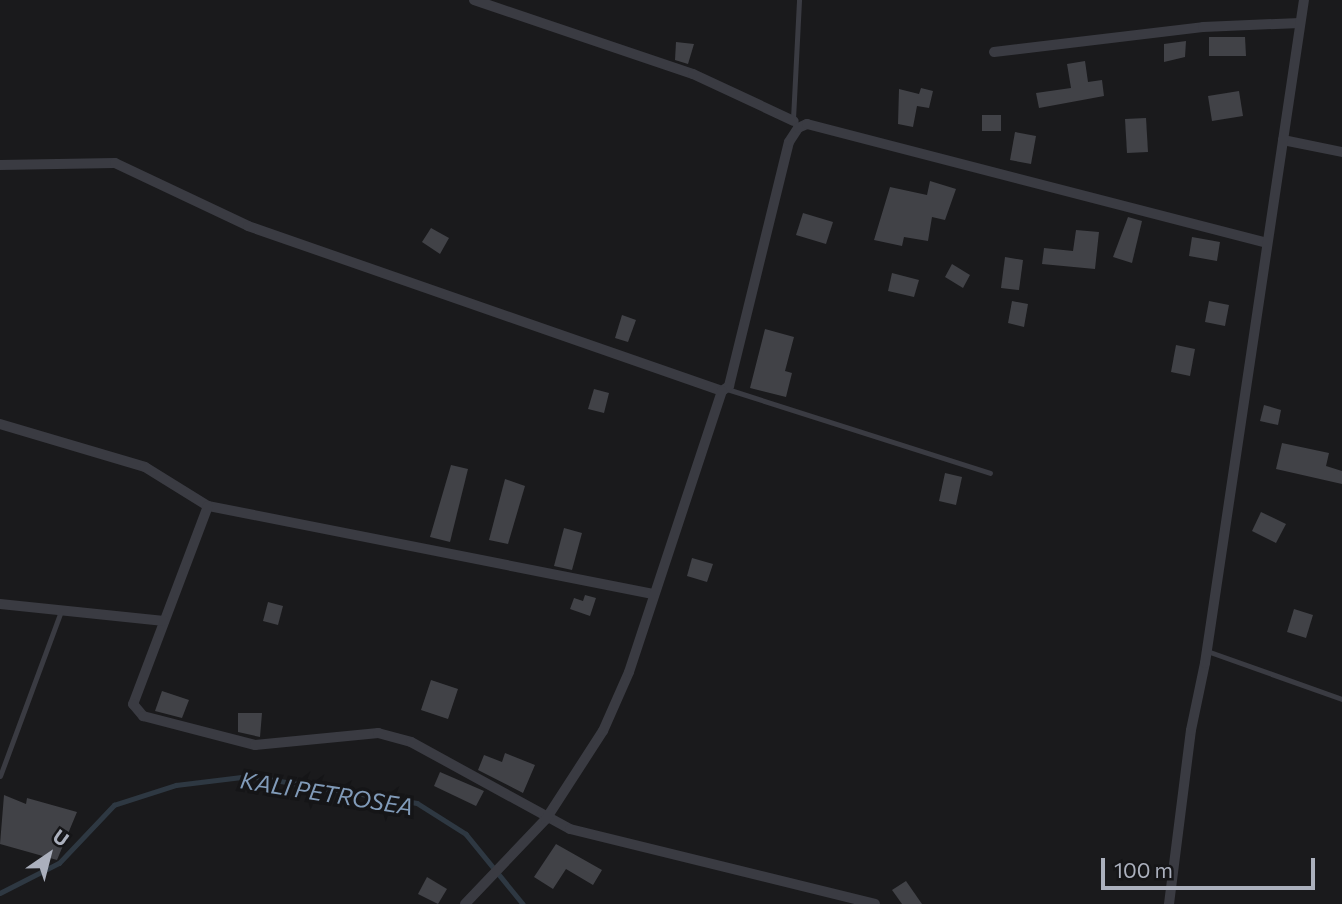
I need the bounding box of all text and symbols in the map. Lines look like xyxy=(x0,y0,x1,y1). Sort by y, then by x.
water label: KALI PETROSEA xyxy=(238,766,416,820)
north arrow xyxy=(14,820,84,890)
text: U xyxy=(49,824,74,851)
scale bar xyxy=(1104,844,1318,888)
text: 100 m xyxy=(1114,857,1173,882)

